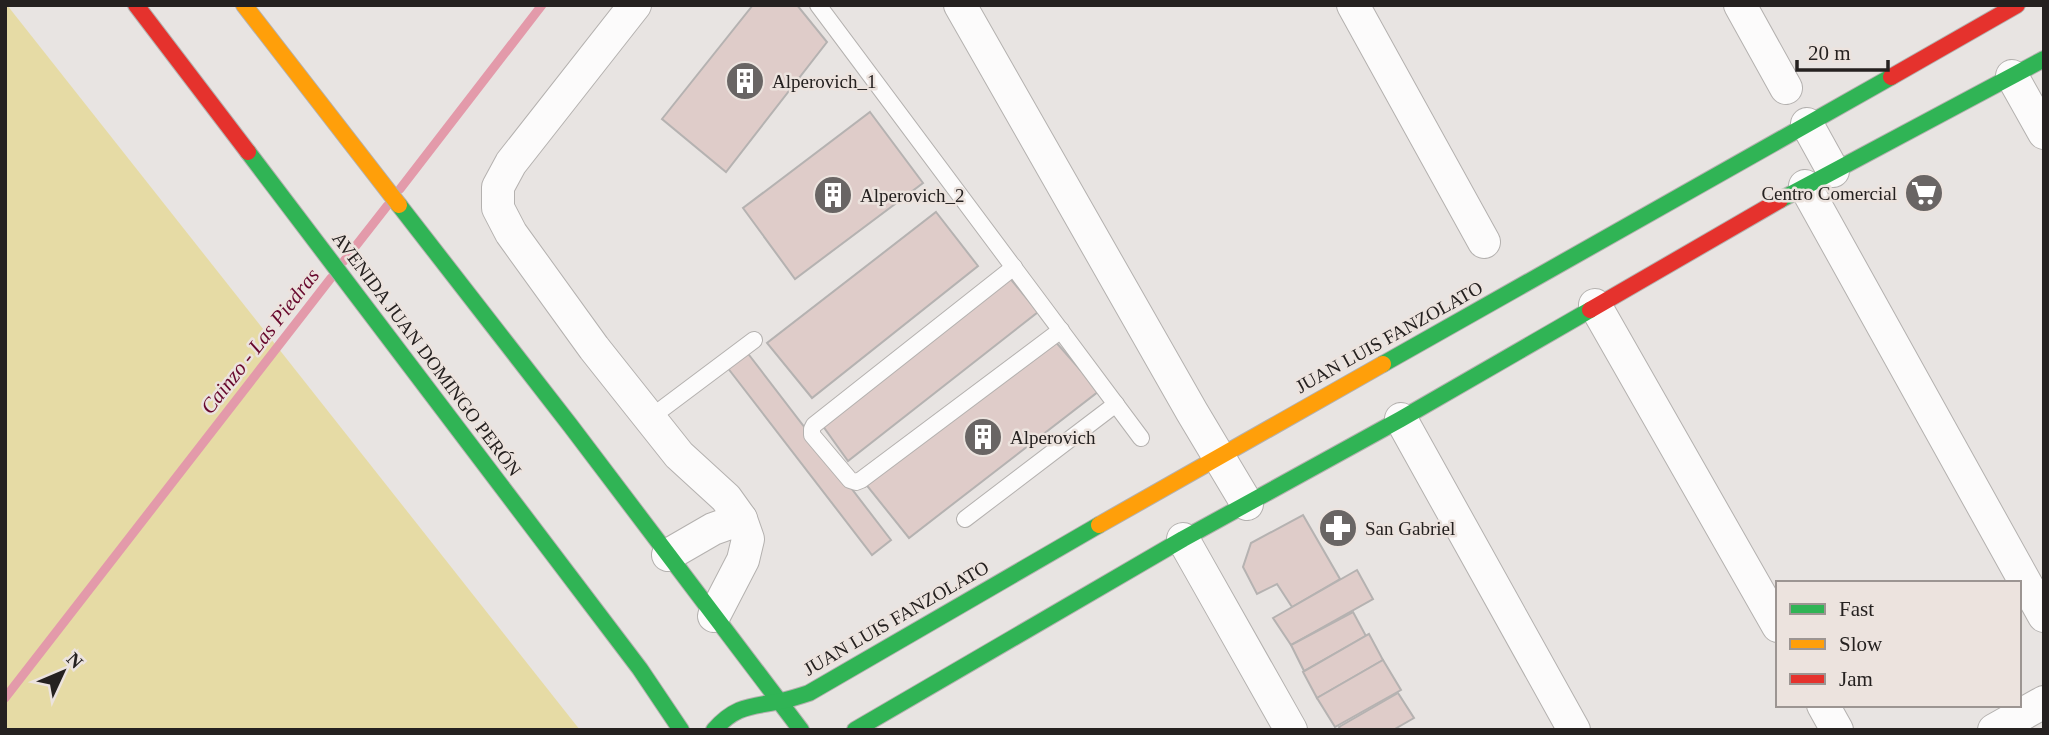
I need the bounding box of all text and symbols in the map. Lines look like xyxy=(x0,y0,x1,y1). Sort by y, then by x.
scale bar xyxy=(1797,28,1888,72)
text: 20 m xyxy=(1808,41,1851,65)
building icon: Alperovich_1 xyxy=(724,60,766,102)
place label: Alperovich_1 xyxy=(772,71,876,92)
supermarket icon: Centro Comercial xyxy=(1903,172,1945,214)
building icon: Alperovich_2 xyxy=(812,174,854,216)
place label: Centro Comercial xyxy=(1761,183,1897,204)
place label: Alperovich_2 xyxy=(860,185,964,206)
street label: AVENIDA JUAN DOMINGO PERÓN xyxy=(328,228,526,480)
water label: Cainzo - Las Piedras xyxy=(196,264,324,418)
street label: JUAN LUIS FANZOLATO xyxy=(1292,277,1486,397)
building icon: Alperovich xyxy=(962,416,1004,458)
place label: Alperovich xyxy=(1010,427,1096,448)
pharmacy icon: San Gabriel xyxy=(1317,507,1359,549)
place label: San Gabriel xyxy=(1365,518,1455,539)
street label: JUAN LUIS FANZOLATO xyxy=(800,556,992,680)
legend xyxy=(1776,581,2021,707)
text: Fast xyxy=(1839,597,1874,621)
text: Slow xyxy=(1839,632,1883,656)
north arrow xyxy=(28,637,98,707)
text: N xyxy=(63,648,87,673)
text: Jam xyxy=(1839,667,1873,691)

